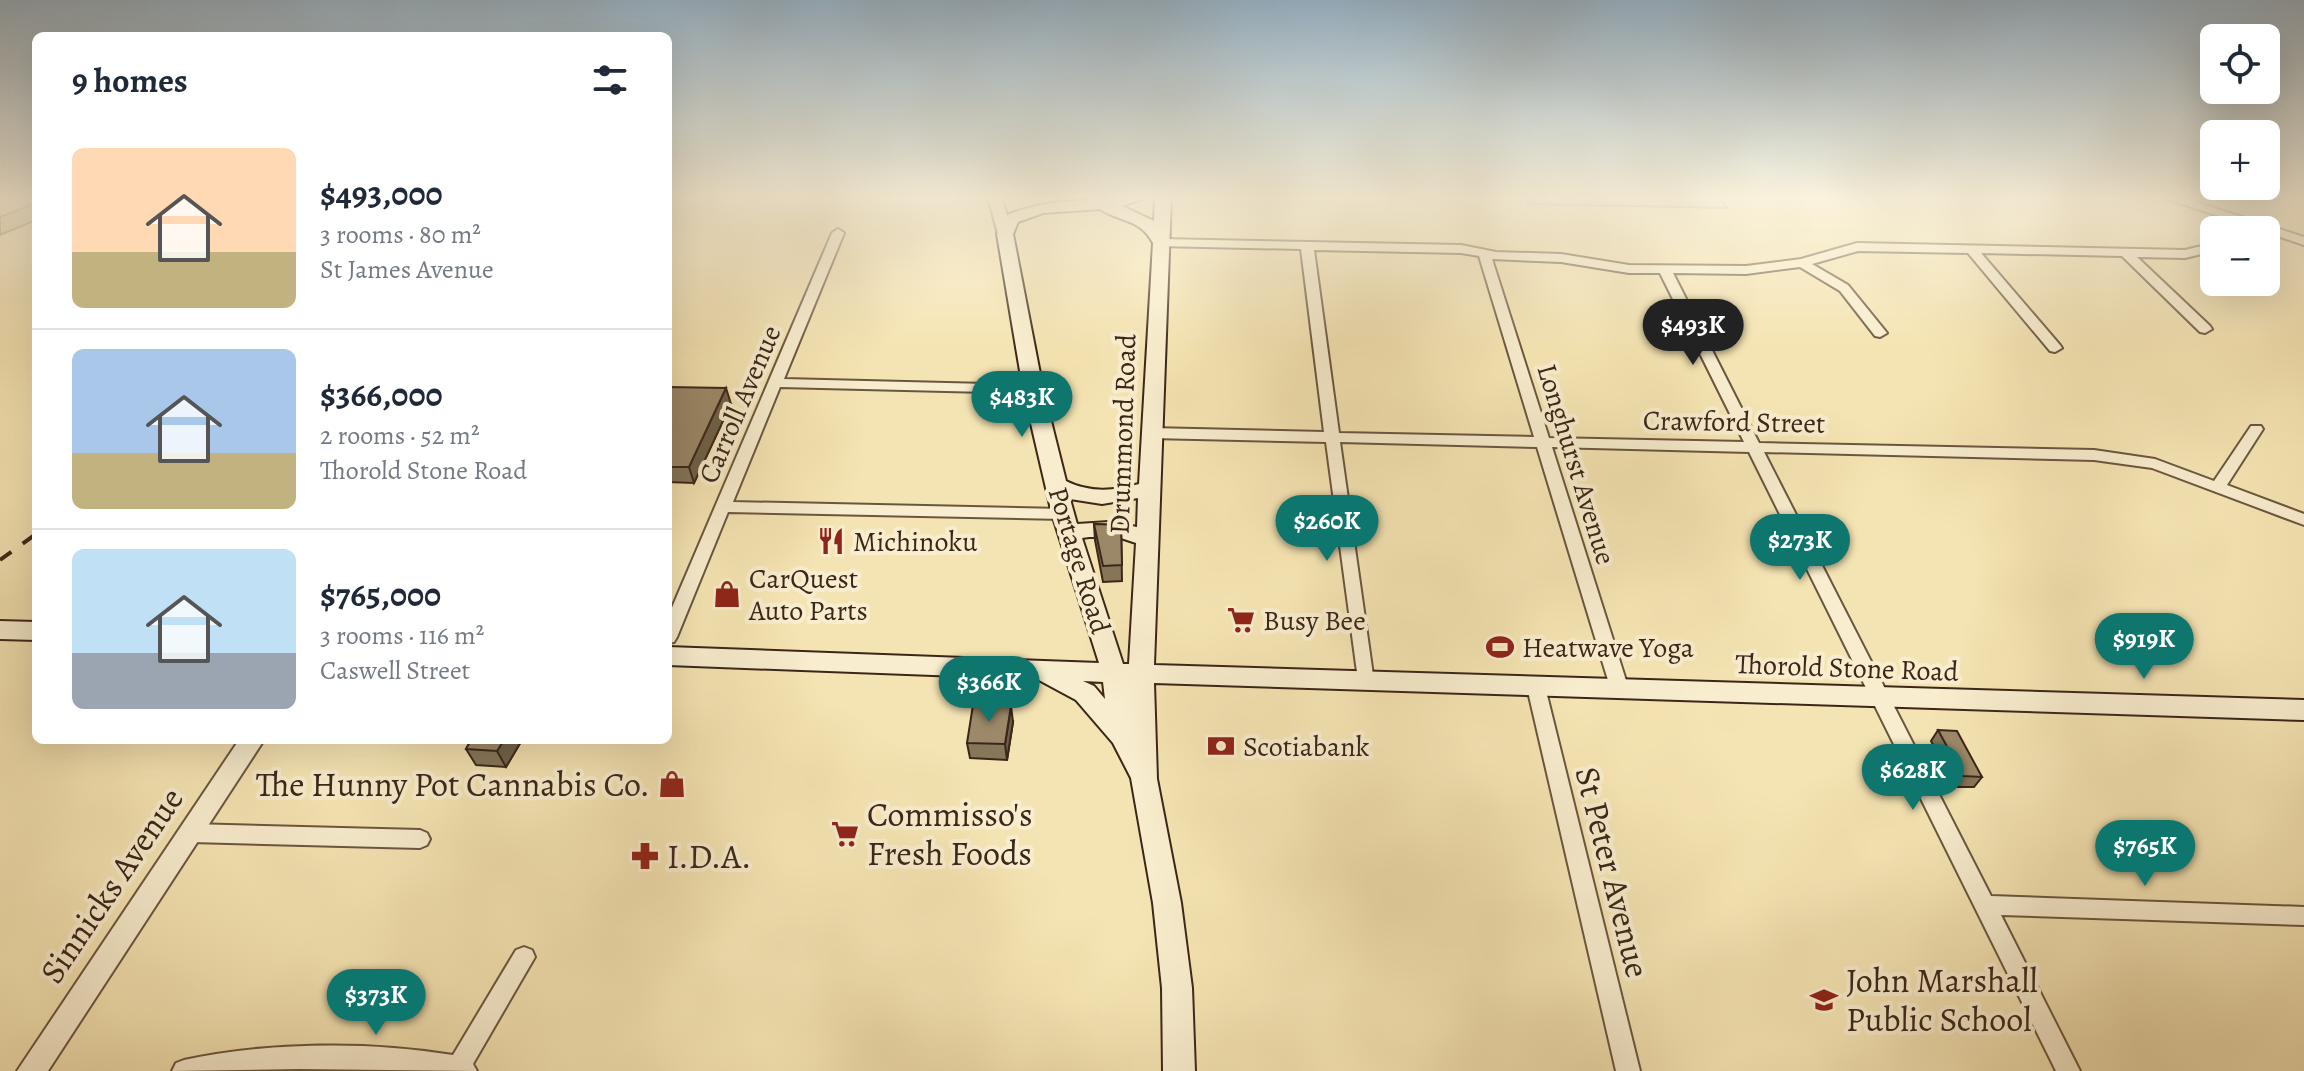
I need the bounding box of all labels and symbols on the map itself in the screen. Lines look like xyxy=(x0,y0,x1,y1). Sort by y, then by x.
pin: $493K xyxy=(1637,299,1749,367)
street label: Carroll Avenue xyxy=(690,320,790,489)
street label: Drummond Road xyxy=(1101,332,1146,535)
street label: Longhurst Avenue xyxy=(1528,359,1625,569)
pin: $483K xyxy=(966,371,1078,439)
street label: Crawford Street xyxy=(1643,401,1825,443)
street label: Portage Road xyxy=(1039,482,1120,639)
pin: $260K xyxy=(1271,495,1383,563)
pin: $273K xyxy=(1744,514,1856,582)
place label: Michinoku xyxy=(853,523,978,561)
restaurant icon: Michinoku xyxy=(816,526,846,556)
place label: CarQuest Auto Parts xyxy=(748,560,868,630)
shop icon: CarQuest Auto Parts xyxy=(712,579,742,609)
place label: Busy Bee xyxy=(1263,602,1366,640)
supermarket icon: Busy Bee xyxy=(1226,605,1256,635)
pin: $919K xyxy=(2088,613,2200,681)
place label: Heatwave Yoga xyxy=(1522,629,1694,667)
sports icon: Heatwave Yoga xyxy=(1485,632,1515,662)
street label: Thorold Stone Road xyxy=(1735,645,1960,691)
pin: $366K xyxy=(933,656,1045,724)
place label: Scotiabank xyxy=(1243,728,1369,766)
bank icon: Scotiabank xyxy=(1206,731,1236,761)
pin: $628K xyxy=(1857,744,1969,812)
place label: The Hunny Pot Cannabis Co. xyxy=(256,761,650,808)
street label: St Peter Avenue xyxy=(1564,762,1661,983)
shop icon: The Hunny Pot Cannabis Co. xyxy=(657,769,687,799)
street label: Sinnicks Avenue xyxy=(28,778,194,993)
place label: Commisso's Fresh Foods xyxy=(867,791,1033,877)
supermarket icon: Commisso's Fresh Foods xyxy=(830,819,860,849)
pin: $765K xyxy=(2089,820,2201,888)
place label: I.D.A. xyxy=(667,833,751,880)
pharmacy icon: I.D.A. xyxy=(630,841,660,871)
place label: John Marshall Public School xyxy=(1846,957,2038,1043)
pin: $373K xyxy=(320,969,432,1037)
school or university icon: John Marshall Public School xyxy=(1809,985,1839,1015)

